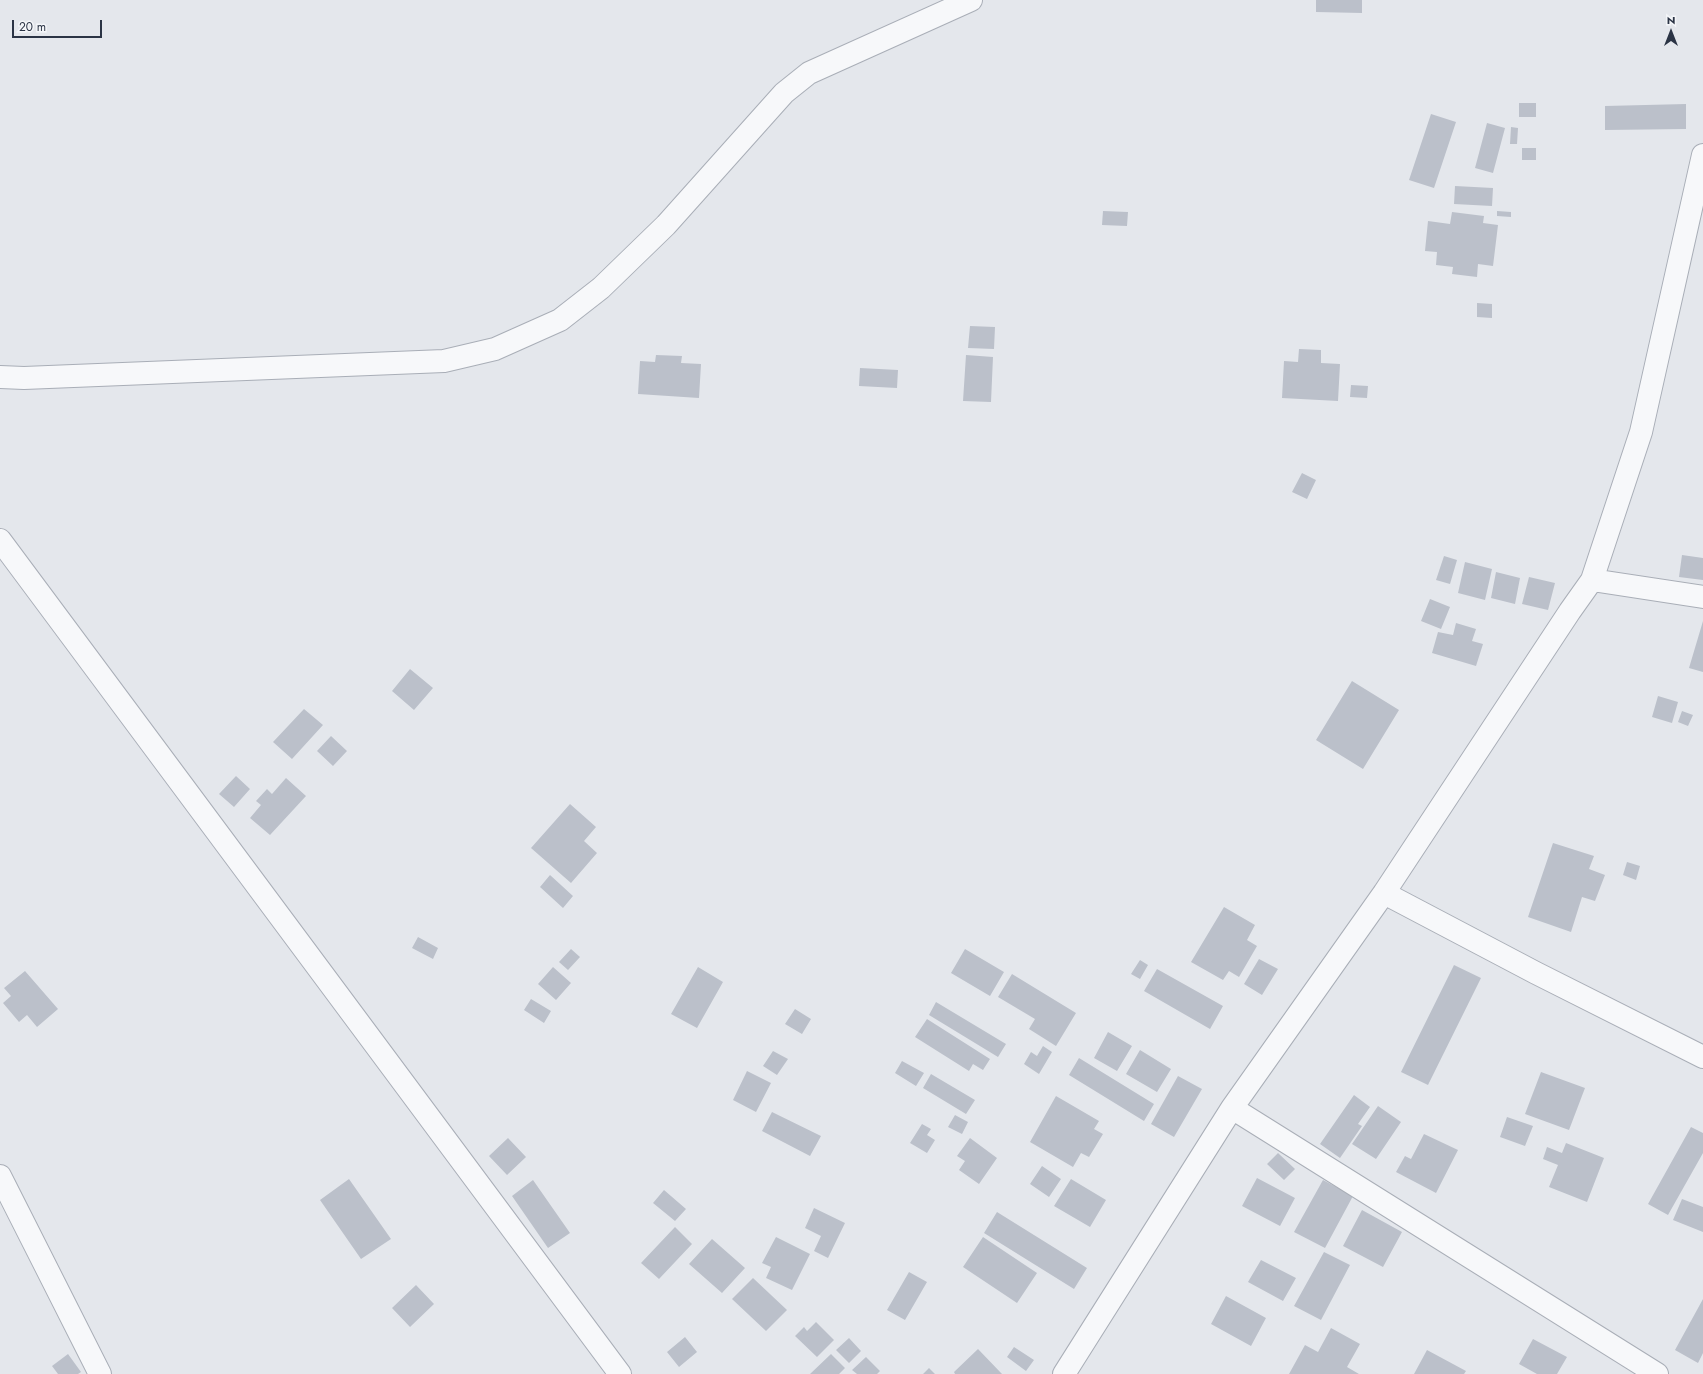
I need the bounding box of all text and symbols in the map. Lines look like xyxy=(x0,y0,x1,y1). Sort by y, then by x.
scale bar xyxy=(14,12,104,38)
north arrow xyxy=(1651,12,1691,52)
text: N xyxy=(1667,12,1675,28)
text: 20 m xyxy=(19,18,46,36)

